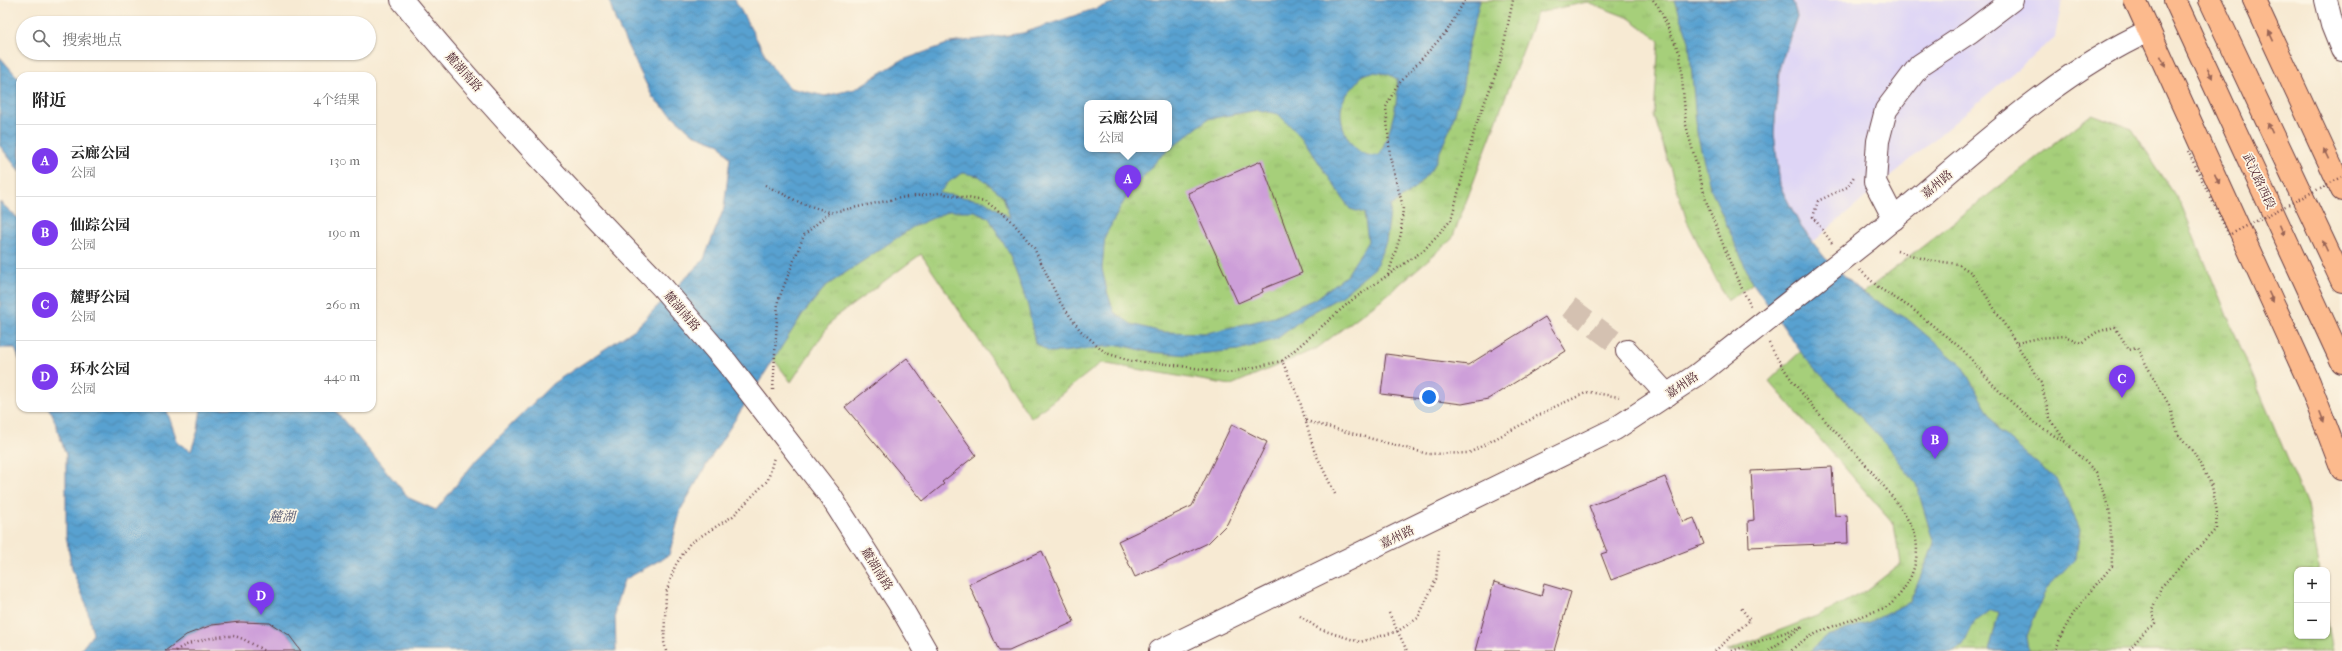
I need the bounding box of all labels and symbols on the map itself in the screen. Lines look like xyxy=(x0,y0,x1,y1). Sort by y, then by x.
one-way arrow xyxy=(2268,31,2274,42)
street label: 麓湖南路 xyxy=(443,49,485,95)
one-way arrow xyxy=(2160,55,2166,67)
one-way arrow xyxy=(2207,68,2213,80)
one-way arrow xyxy=(2267,122,2273,133)
one-way arrow xyxy=(2323,149,2329,160)
street label: 武汉路西段 xyxy=(2240,151,2278,211)
pin: A xyxy=(1115,165,1141,198)
street label: 嘉州路 xyxy=(1919,167,1955,201)
one-way arrow xyxy=(2214,174,2220,185)
one-way arrow xyxy=(2279,224,2285,235)
one-way arrow xyxy=(2322,240,2328,251)
street label: 麓湖南路 xyxy=(661,288,703,334)
one-way arrow xyxy=(2268,292,2274,303)
pin: C xyxy=(2109,365,2135,398)
street label: 嘉州路 xyxy=(1663,369,1701,401)
your location xyxy=(1419,387,1439,407)
one-way arrow xyxy=(2320,411,2326,423)
pin: B xyxy=(1922,426,1948,459)
water label: 麓湖 xyxy=(269,509,297,524)
street label: 嘉州路 xyxy=(1378,523,1416,551)
street label: 麓湖南路 xyxy=(858,545,896,593)
pin: D xyxy=(248,582,274,615)

